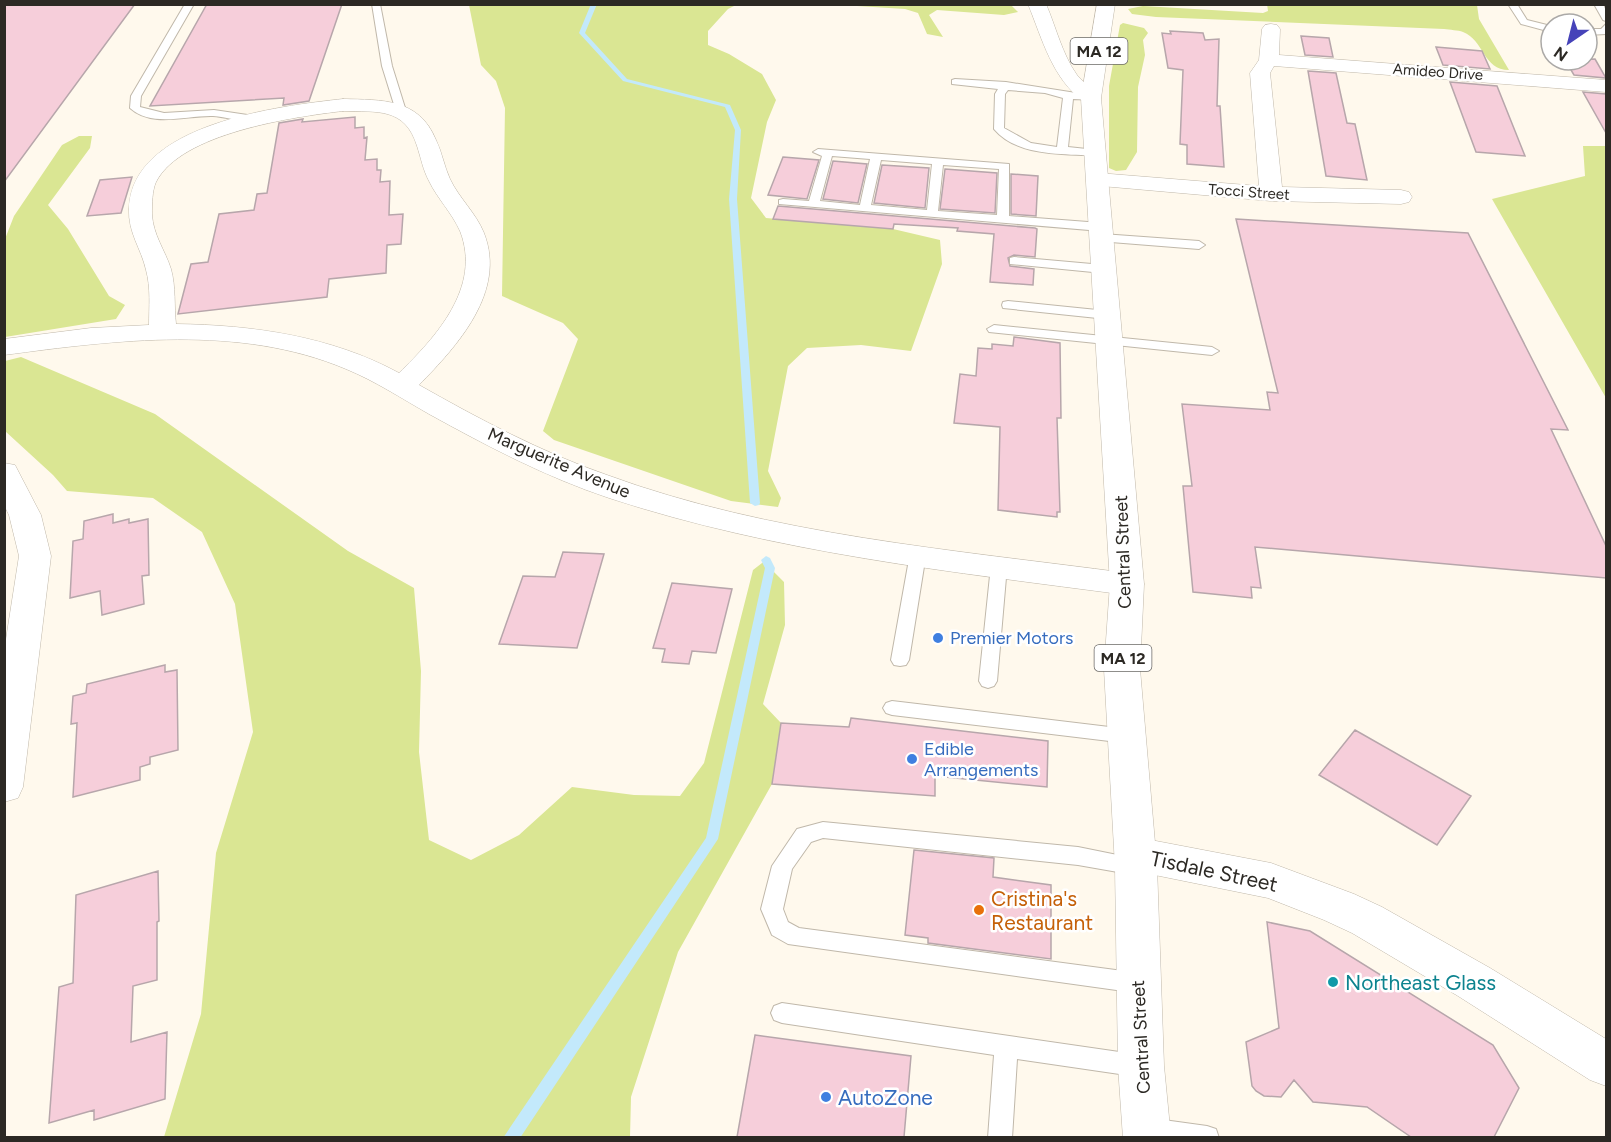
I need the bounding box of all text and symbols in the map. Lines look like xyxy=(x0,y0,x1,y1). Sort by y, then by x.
north arrow xyxy=(1539,12,1599,72)
road number: MA 12 xyxy=(1070,38,1128,64)
text: N xyxy=(1550,43,1571,65)
street label: Amideo Drive xyxy=(1392,60,1484,84)
street label: Tocci Street xyxy=(1208,180,1291,204)
street label: Marguerite Avenue xyxy=(484,423,634,503)
street label: Central Street xyxy=(1110,495,1136,609)
place label: Premier Motors xyxy=(950,627,1073,649)
marker: Premier Motors xyxy=(931,631,945,645)
road number: MA 12 xyxy=(1094,645,1152,671)
place label: Edible Arrangements xyxy=(924,738,1038,781)
marker: Edible Arrangements xyxy=(905,752,919,766)
street label: Tisdale Street xyxy=(1148,845,1280,897)
place label: Cristina's Restaurant xyxy=(991,886,1093,935)
marker: Cristina's Restaurant xyxy=(972,903,986,917)
place label: Northeast Glass xyxy=(1345,970,1496,995)
marker: Northeast Glass xyxy=(1326,975,1340,989)
street label: Central Street xyxy=(1127,979,1155,1094)
place label: AutoZone xyxy=(838,1085,933,1110)
marker: AutoZone xyxy=(819,1090,833,1104)

